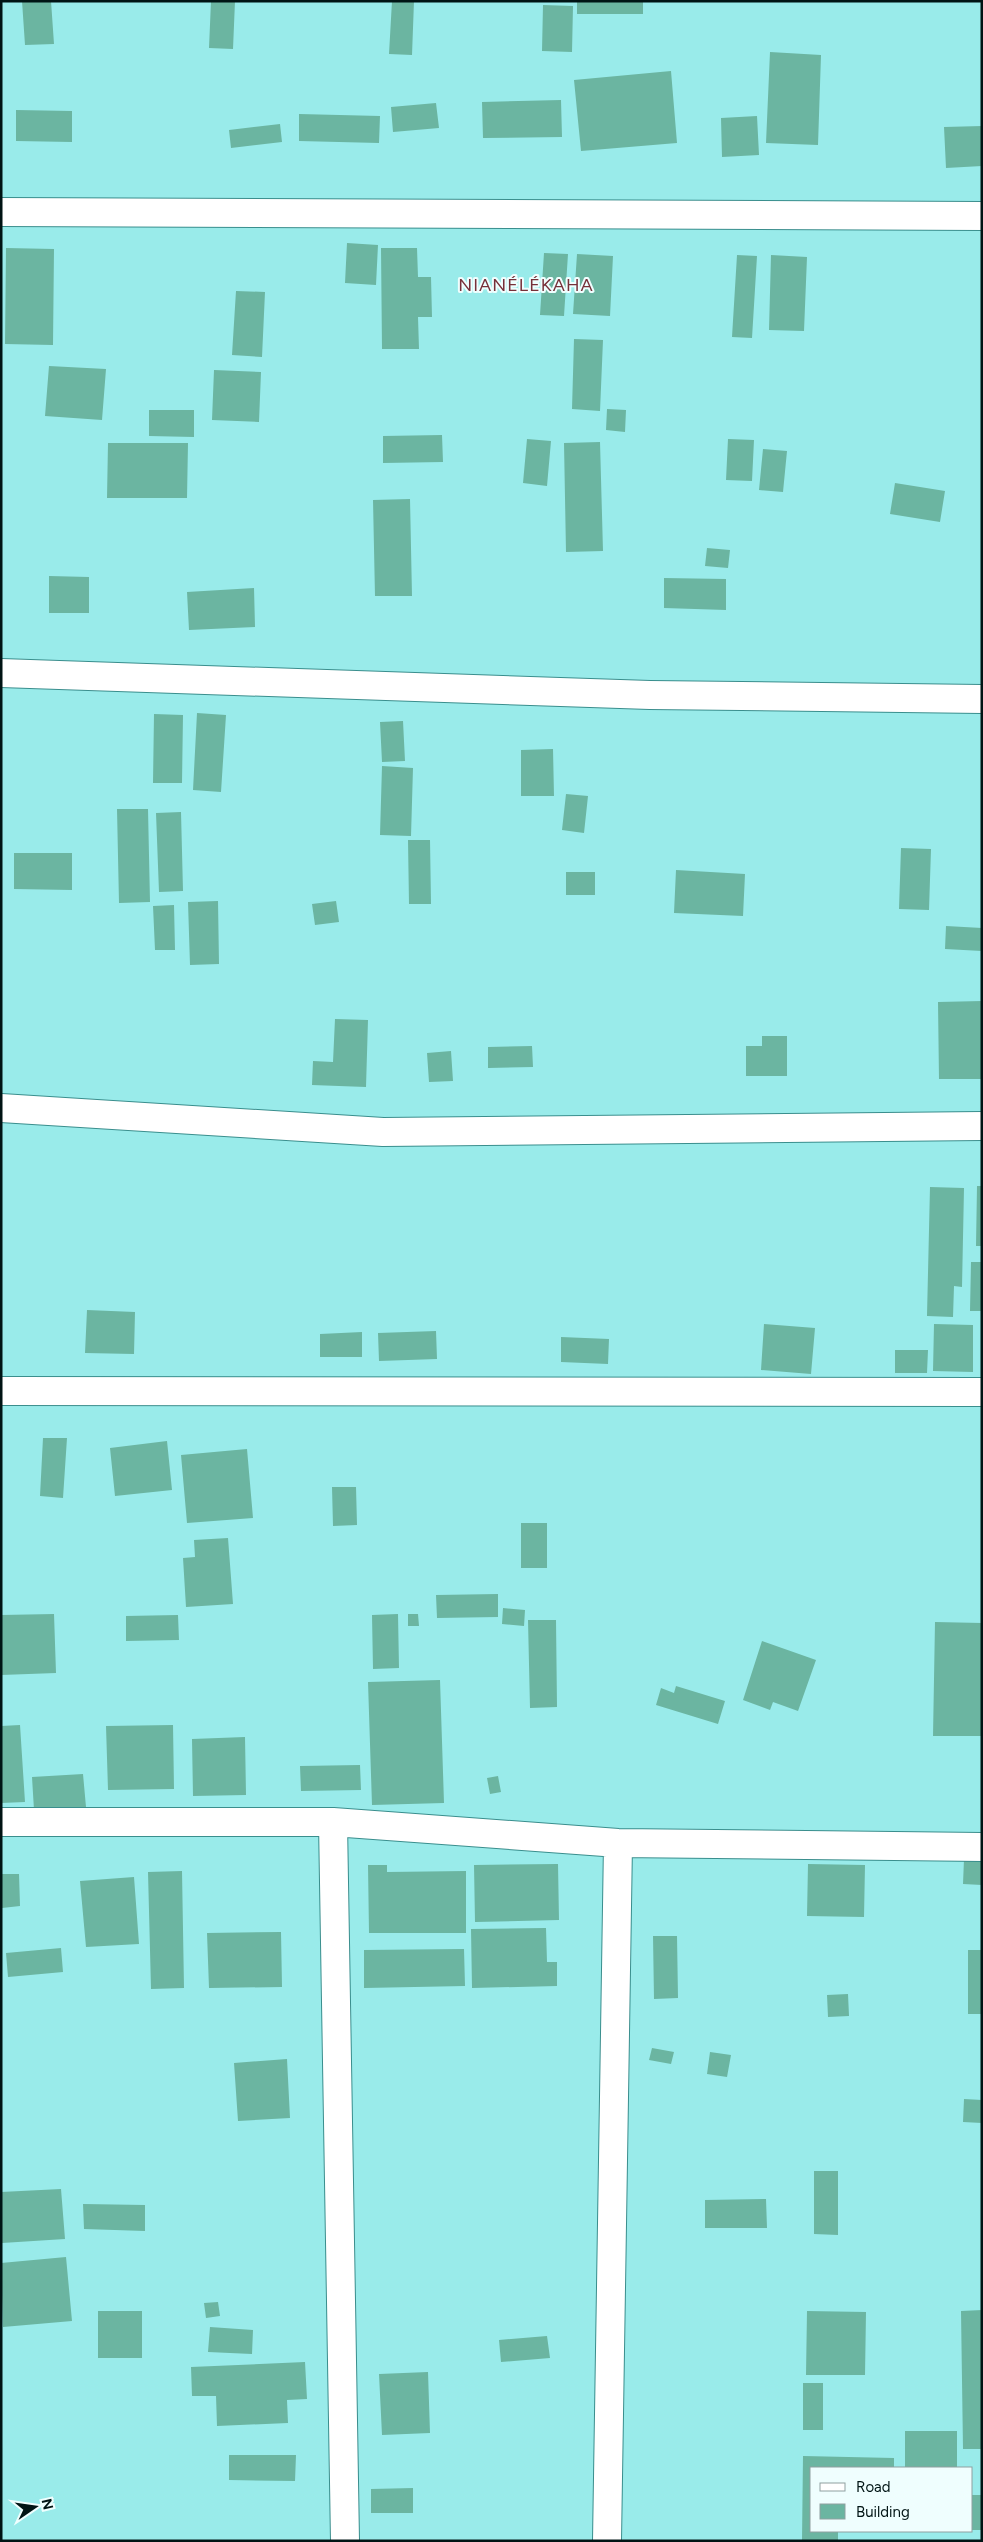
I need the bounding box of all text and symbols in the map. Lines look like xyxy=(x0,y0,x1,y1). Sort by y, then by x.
district label: NIANÉLÉKAHA xyxy=(458,274,594,296)
legend xyxy=(810,2467,973,2532)
text: Road xyxy=(856,2478,891,2496)
north arrow xyxy=(10,2482,60,2532)
text: N xyxy=(38,2497,57,2511)
text: Building xyxy=(856,2503,910,2521)

